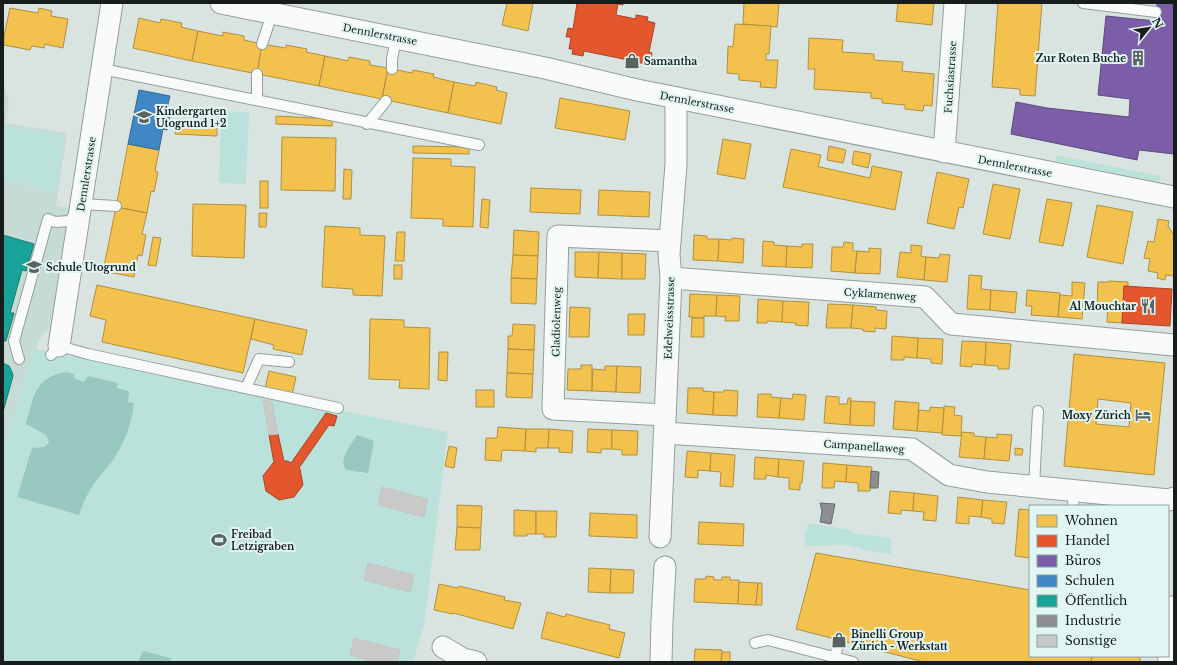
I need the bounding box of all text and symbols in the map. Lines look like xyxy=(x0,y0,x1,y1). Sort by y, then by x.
north arrow xyxy=(1129,8,1169,48)
text: N xyxy=(1149,15,1167,32)
street label: Dennlerstrasse xyxy=(342,21,418,48)
street label: Fuchsiastrasse xyxy=(941,40,960,114)
building icon: Zur Roten Buche xyxy=(1129,49,1147,67)
shop icon: Samantha xyxy=(623,52,641,70)
place label: Zur Roten Buche xyxy=(1036,52,1126,65)
place label: Samantha xyxy=(644,55,697,68)
street label: Dennlerstrasse xyxy=(659,89,735,116)
place label: Kindergarten Utogrund 1+2 xyxy=(156,105,227,130)
school or university icon: Kindergarten Utogrund 1+2 xyxy=(135,108,153,126)
street label: Dennlerstrasse xyxy=(74,135,99,212)
street label: Dennlerstrasse xyxy=(977,153,1053,180)
school or university icon: Schule Utogrund xyxy=(25,258,43,276)
place label: Schule Utogrund xyxy=(46,261,136,274)
street label: Edelweissstrasse xyxy=(662,276,677,360)
street label: Cyklamenweg xyxy=(843,285,918,304)
street label: Gladiolenweg xyxy=(549,286,564,357)
restaurant icon: Al Mouchtar xyxy=(1139,297,1157,315)
place label: Al Mouchtar xyxy=(1068,300,1136,313)
hotel icon: Moxy Zürich xyxy=(1134,406,1152,424)
place label: Moxy Zürich xyxy=(1062,409,1132,422)
street label: Campanellaweg xyxy=(823,437,906,456)
legend xyxy=(1029,505,1169,657)
text: Wohnen xyxy=(1064,513,1118,528)
place label: Freibad Letzigraben xyxy=(231,528,295,553)
sports icon: Freibad Letzigraben xyxy=(210,531,228,549)
text: Handel xyxy=(1065,533,1110,548)
text: Büros xyxy=(1065,553,1101,568)
text: Schulen xyxy=(1065,573,1115,588)
text: Öffentlich xyxy=(1065,592,1127,608)
text: Industrie xyxy=(1065,613,1121,628)
place label: Binelli Group Zürich - Werkstatt xyxy=(851,628,948,653)
shop icon: Binelli Group Zürich - Werkstatt xyxy=(830,631,848,649)
text: Sonstige xyxy=(1065,633,1117,648)

